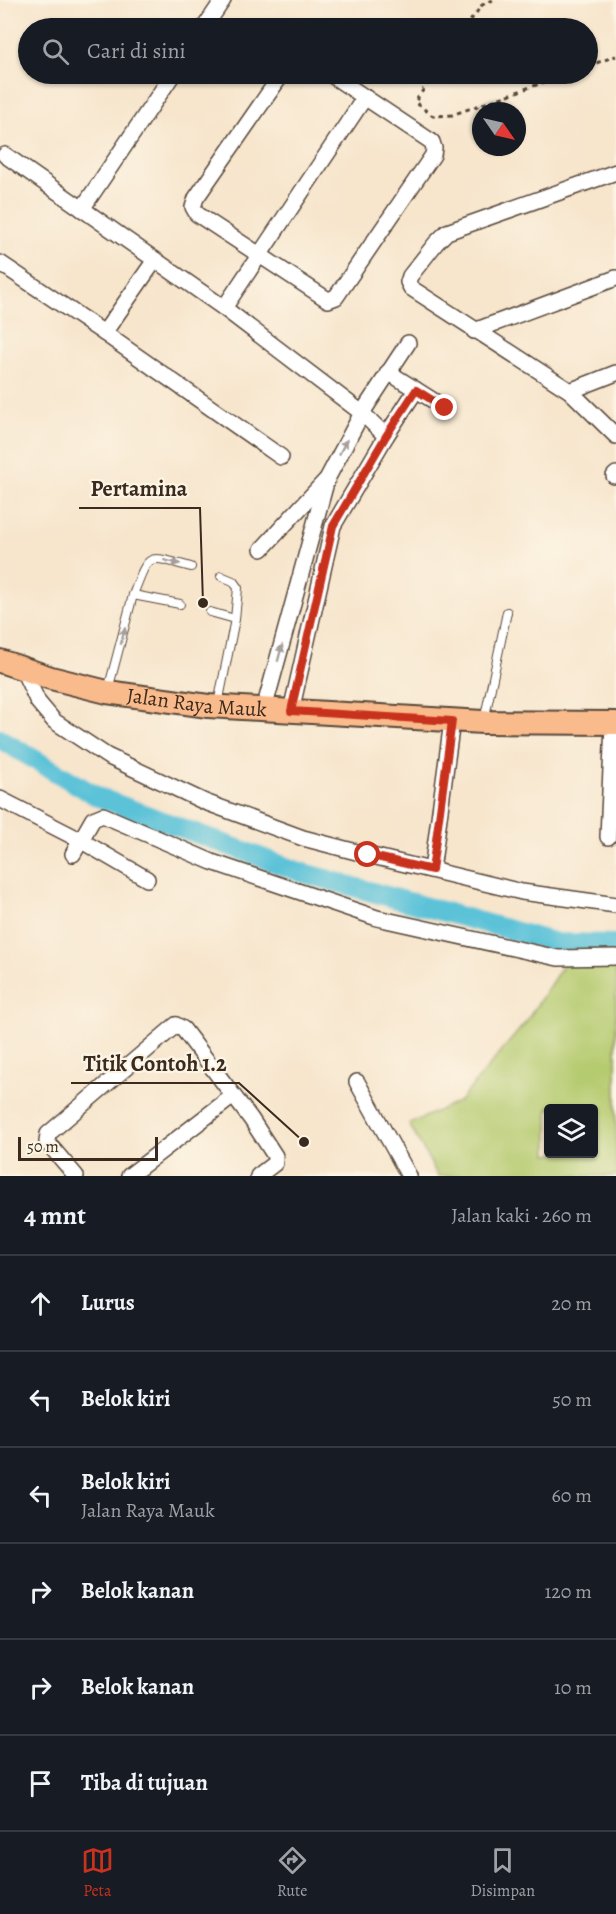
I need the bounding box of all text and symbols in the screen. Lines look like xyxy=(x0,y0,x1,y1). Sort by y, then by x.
search box xyxy=(18,18,598,84)
icon: search xyxy=(39,35,72,68)
text: Cari di sini xyxy=(87,36,186,66)
north arrow xyxy=(472,102,526,156)
route end xyxy=(431,394,457,420)
one-way arrow xyxy=(338,439,348,456)
callout: Pertamina xyxy=(79,468,200,508)
text: Pertamina xyxy=(91,474,188,504)
one-way arrow xyxy=(163,558,181,567)
one-way arrow xyxy=(118,626,128,645)
one-way arrow xyxy=(276,644,285,662)
street label: Jalan Raya Mauk xyxy=(125,681,268,723)
route start xyxy=(354,841,380,867)
callout: Titik Contoh 1.2 xyxy=(71,1043,239,1083)
text: Titik Contoh 1.2 xyxy=(83,1049,227,1079)
map controls xyxy=(544,1104,598,1158)
button: layers xyxy=(544,1104,598,1158)
scale bar xyxy=(18,1134,158,1162)
text: 50 m xyxy=(27,1136,59,1158)
text: 4 mnt xyxy=(24,1198,86,1233)
text: Jalan kaki · 260 m xyxy=(451,1202,592,1229)
icon: ahead xyxy=(24,1287,57,1320)
text: Lurus xyxy=(81,1288,135,1318)
text: 20 m xyxy=(551,1290,592,1317)
icon: left xyxy=(24,1383,57,1416)
text: Belok kiri xyxy=(81,1384,170,1414)
text: 50 m xyxy=(552,1386,592,1413)
text: Belok kiri xyxy=(81,1467,170,1497)
icon: left xyxy=(24,1479,57,1512)
text: 60 m xyxy=(552,1482,592,1509)
text: Jalan Raya Mauk xyxy=(81,1497,215,1524)
icon: right xyxy=(24,1575,57,1608)
text: Belok kanan xyxy=(81,1576,194,1606)
text: 120 m xyxy=(544,1578,592,1605)
icon: right xyxy=(24,1671,57,1704)
text: Belok kanan xyxy=(81,1672,194,1702)
text: 10 m xyxy=(554,1674,592,1701)
icon: arrive xyxy=(24,1767,57,1800)
text: Tiba di tujuan xyxy=(81,1768,208,1798)
tab: Peta xyxy=(81,1844,114,1902)
tab: Rute xyxy=(276,1844,309,1902)
tab: Disimpan xyxy=(470,1844,535,1902)

